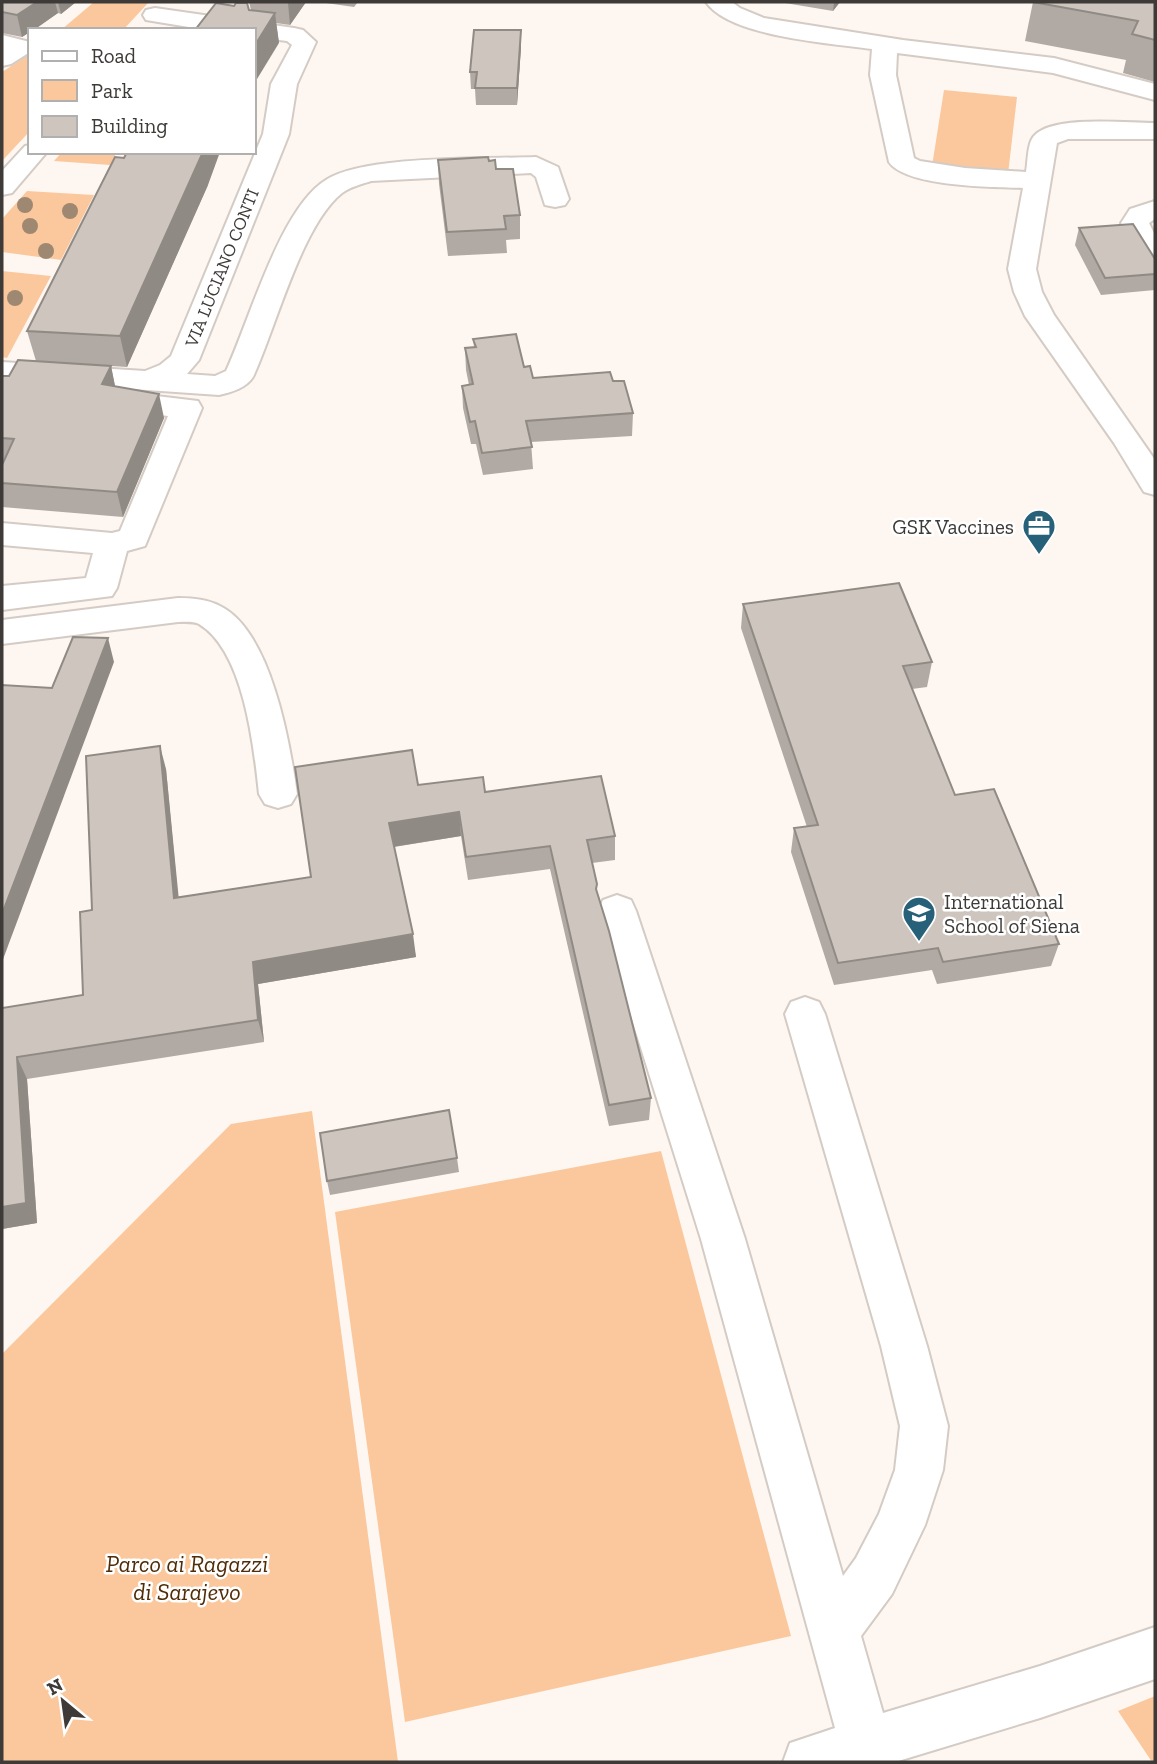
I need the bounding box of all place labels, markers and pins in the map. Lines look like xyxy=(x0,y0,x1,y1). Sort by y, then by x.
office icon: GSK Vaccines xyxy=(1020,507,1058,556)
place label: GSK Vaccines xyxy=(892,514,1014,539)
place label: International School of Siena xyxy=(944,889,1080,938)
school or university icon: International School of Siena xyxy=(900,894,938,943)

